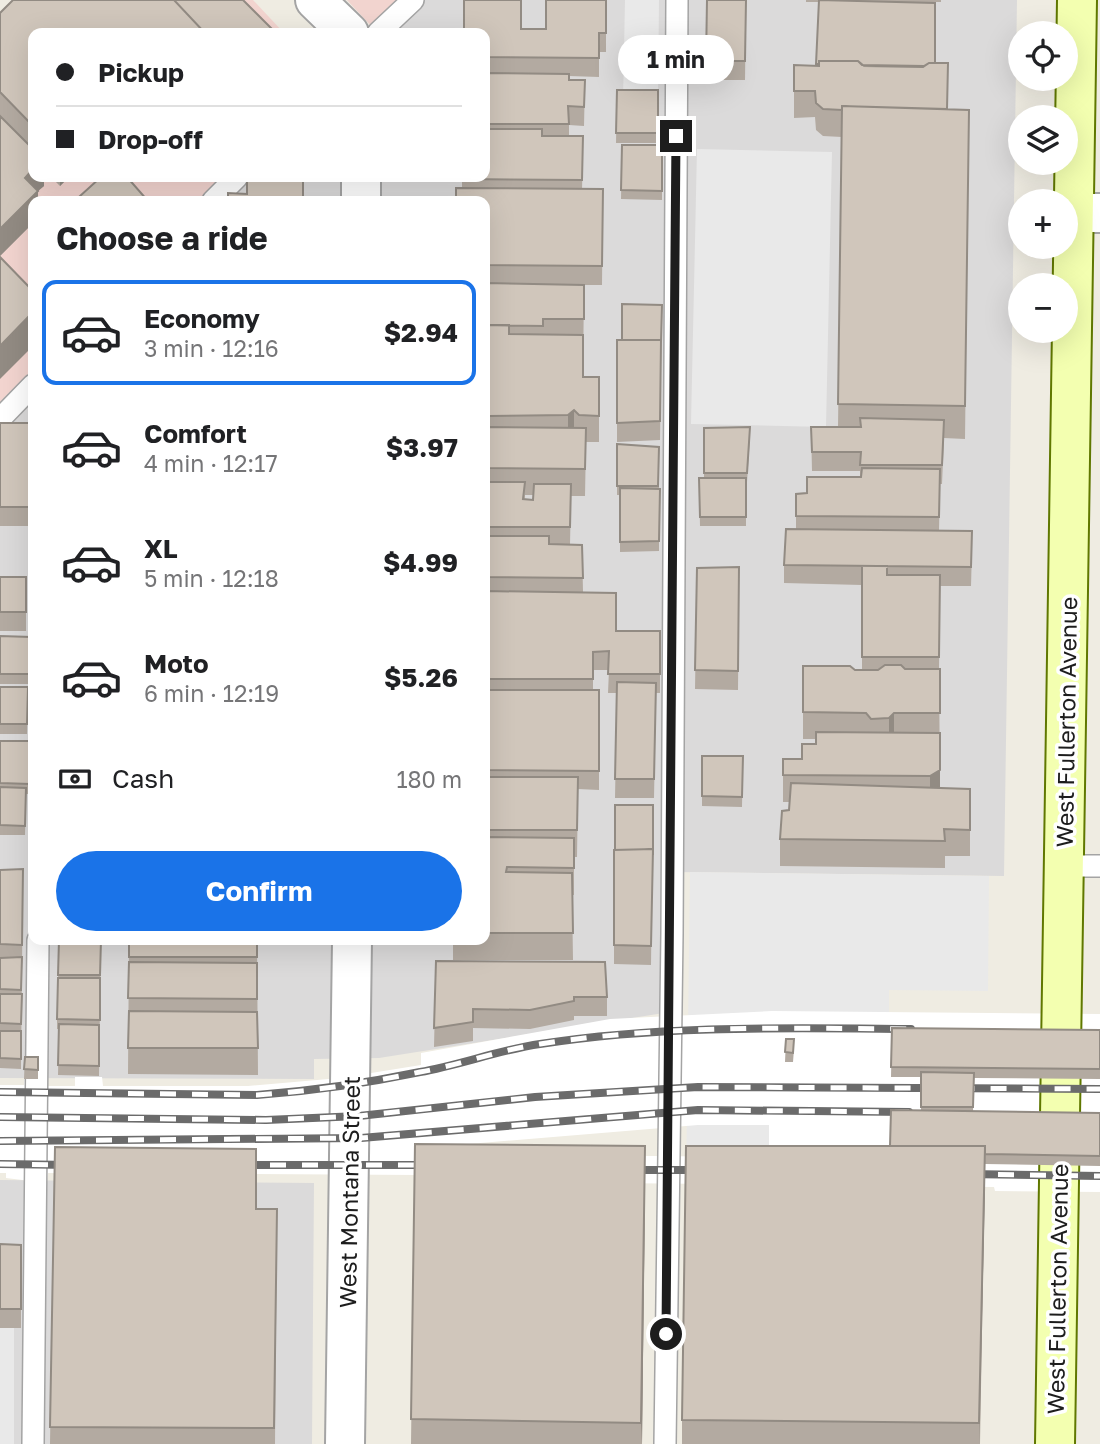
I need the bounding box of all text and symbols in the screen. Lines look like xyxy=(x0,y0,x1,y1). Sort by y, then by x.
map controls xyxy=(1008,21,1078,343)
button: locate xyxy=(1008,21,1078,91)
callout: 1 min xyxy=(618,34,734,83)
text: 1 min xyxy=(647,45,705,73)
text: Pickup xyxy=(98,57,184,88)
button: layers xyxy=(1008,105,1078,175)
route end xyxy=(660,120,692,152)
text: Drop-off xyxy=(98,124,203,155)
button: + xyxy=(1008,189,1078,259)
text: Choose a ride xyxy=(56,219,268,257)
button: − xyxy=(1008,273,1078,343)
icon: car xyxy=(60,301,123,364)
text: Economy xyxy=(144,303,260,334)
text: $2.94 xyxy=(384,317,458,348)
text: 3 min · 12:16 xyxy=(144,334,279,362)
icon: car xyxy=(60,416,123,479)
text: Comfort xyxy=(144,418,247,449)
text: $3.97 xyxy=(386,432,458,463)
text: 4 min · 12:17 xyxy=(144,449,278,477)
icon: car xyxy=(60,531,123,594)
text: XL xyxy=(144,533,178,564)
text: $4.99 xyxy=(383,547,458,578)
text: 5 min · 12:18 xyxy=(144,564,279,592)
street label: West Fullerton Avenue xyxy=(1050,596,1082,848)
icon: car xyxy=(60,646,123,709)
text: Moto xyxy=(144,648,209,679)
text: $5.26 xyxy=(384,662,458,693)
text: 6 min · 12:19 xyxy=(144,679,279,707)
icon: cash xyxy=(56,760,94,798)
text: Cash xyxy=(112,763,174,794)
text: 180 m xyxy=(396,765,462,793)
button: Confirm xyxy=(56,851,462,931)
street label: West Montana Street xyxy=(333,1076,365,1308)
street label: West Fullerton Avenue xyxy=(1041,1163,1073,1415)
route start xyxy=(650,1318,682,1350)

